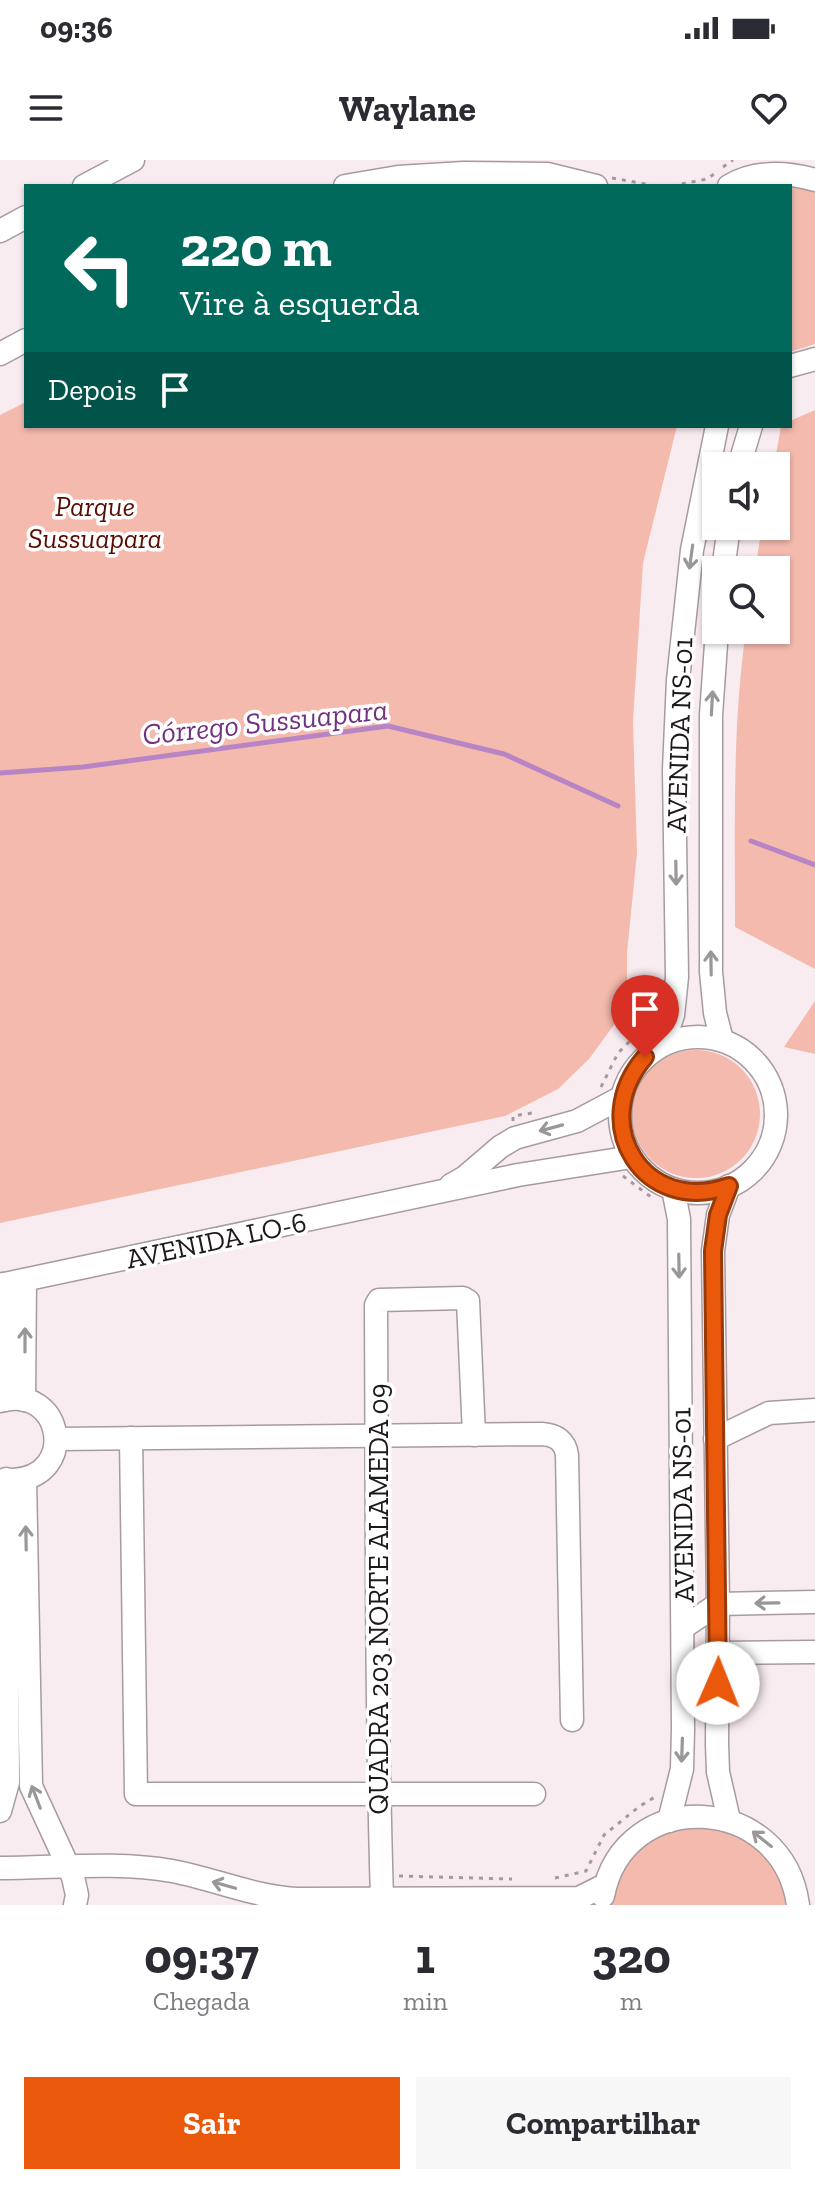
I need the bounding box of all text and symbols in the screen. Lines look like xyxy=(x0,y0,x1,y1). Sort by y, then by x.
text: 09:36 xyxy=(40,10,113,46)
icon: menu xyxy=(24,86,68,130)
icon: heart xyxy=(747,86,791,130)
text: Waylane xyxy=(339,87,476,130)
text: 220 m xyxy=(180,213,332,280)
icon: left xyxy=(48,216,152,320)
text: Vire à esquerda xyxy=(180,281,420,324)
icon: arrive xyxy=(153,368,197,412)
text: Depois xyxy=(48,372,137,408)
map controls xyxy=(702,452,790,644)
button: sound xyxy=(702,452,790,540)
park label: Parque Sussuapara xyxy=(28,490,162,555)
one-way arrow xyxy=(683,544,698,570)
button: search xyxy=(702,556,790,644)
street label: AVENIDA NS-01 xyxy=(660,637,699,833)
water label: Córrego Sussuapara xyxy=(140,691,390,753)
one-way arrow xyxy=(705,691,720,717)
one-way arrow xyxy=(668,859,684,886)
one-way arrow xyxy=(704,950,719,977)
pin xyxy=(611,975,679,1057)
icon: arrive xyxy=(623,987,667,1031)
one-way arrow xyxy=(538,1121,564,1136)
street label: AVENIDA LO-6 xyxy=(123,1205,309,1276)
one-way arrow xyxy=(671,1252,687,1279)
one-way arrow xyxy=(17,1327,33,1354)
street label: QUADRA 203 NORTE ALAMEDA 09 xyxy=(362,1383,395,1815)
street label: AVENIDA NS-01 xyxy=(664,1407,701,1603)
one-way arrow xyxy=(19,1525,34,1552)
one-way arrow xyxy=(754,1595,781,1611)
position arrow xyxy=(676,1641,760,1725)
one-way arrow xyxy=(675,1736,690,1763)
one-way arrow xyxy=(28,1785,42,1810)
one-way arrow xyxy=(752,1830,773,1848)
one-way arrow xyxy=(212,1877,238,1892)
text: 09:37 xyxy=(144,1928,259,1985)
text: 1 xyxy=(416,1928,435,1985)
text: 320 xyxy=(592,1928,671,1985)
text: Chegada xyxy=(153,1985,250,2017)
text: min xyxy=(403,1985,448,2017)
text: m xyxy=(620,1985,643,2017)
button: Sair xyxy=(24,2077,400,2169)
button: Compartilhar xyxy=(416,2077,791,2169)

